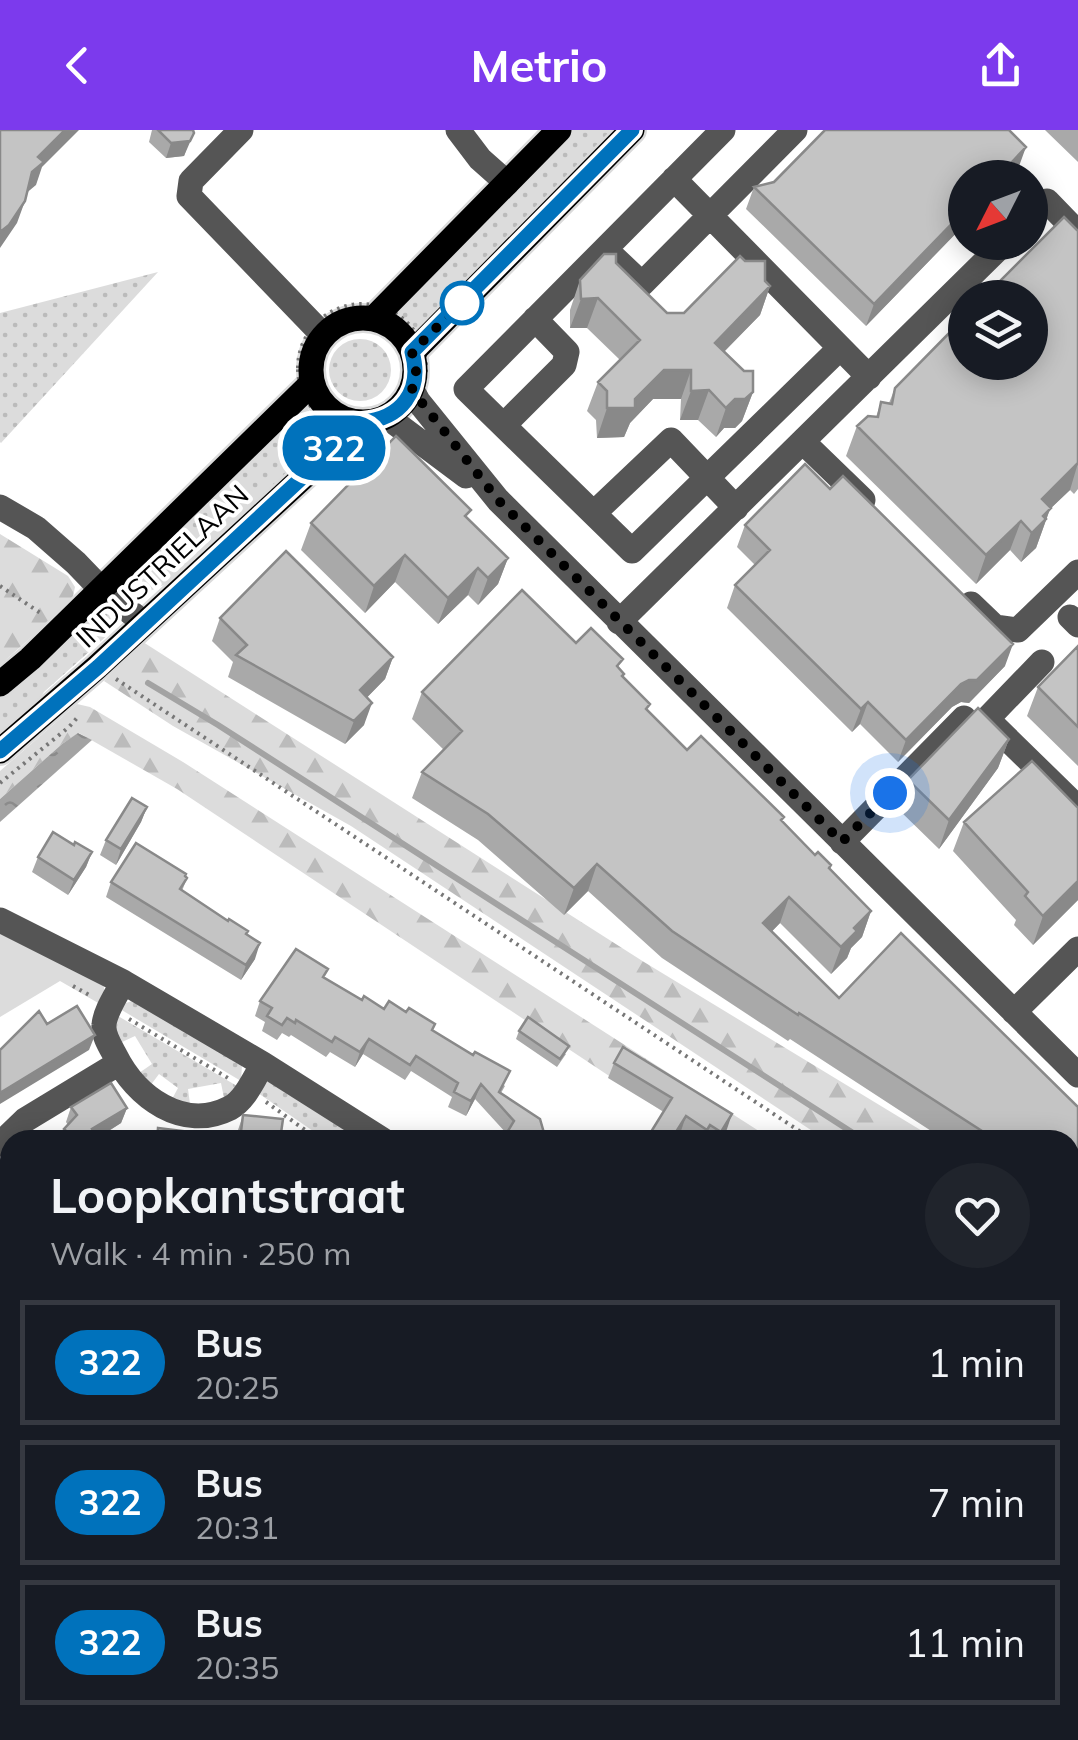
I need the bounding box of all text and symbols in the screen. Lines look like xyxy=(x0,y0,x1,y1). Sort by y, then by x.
text: Metrio xyxy=(471,37,607,93)
icon: back xyxy=(50,38,105,93)
icon: share xyxy=(973,38,1028,93)
north arrow xyxy=(948,160,1048,260)
map controls xyxy=(948,160,1048,380)
button: layers xyxy=(948,280,1048,380)
unlabelled marker xyxy=(441,282,483,324)
line badge: 322 xyxy=(276,416,392,480)
text: 322 xyxy=(302,426,366,470)
street label: INDUSTRIELAAN xyxy=(68,477,255,655)
your location xyxy=(865,768,915,818)
button: heart xyxy=(925,1163,1030,1268)
text: Loopkantstraat xyxy=(50,1165,405,1225)
text: Walk · 4 min · 250 m xyxy=(50,1233,351,1273)
text: Bus xyxy=(195,1319,263,1367)
text: 1 min xyxy=(928,1339,1025,1387)
text: 322 xyxy=(78,1340,142,1384)
text: 20:25 xyxy=(195,1367,279,1407)
text: Bus xyxy=(195,1459,263,1507)
text: 7 min xyxy=(928,1479,1025,1527)
text: 322 xyxy=(78,1480,142,1524)
text: 20:31 xyxy=(195,1507,279,1547)
text: Bus xyxy=(195,1599,263,1647)
text: 11 min xyxy=(905,1619,1025,1667)
text: 322 xyxy=(78,1620,142,1664)
text: 20:35 xyxy=(195,1647,279,1687)

